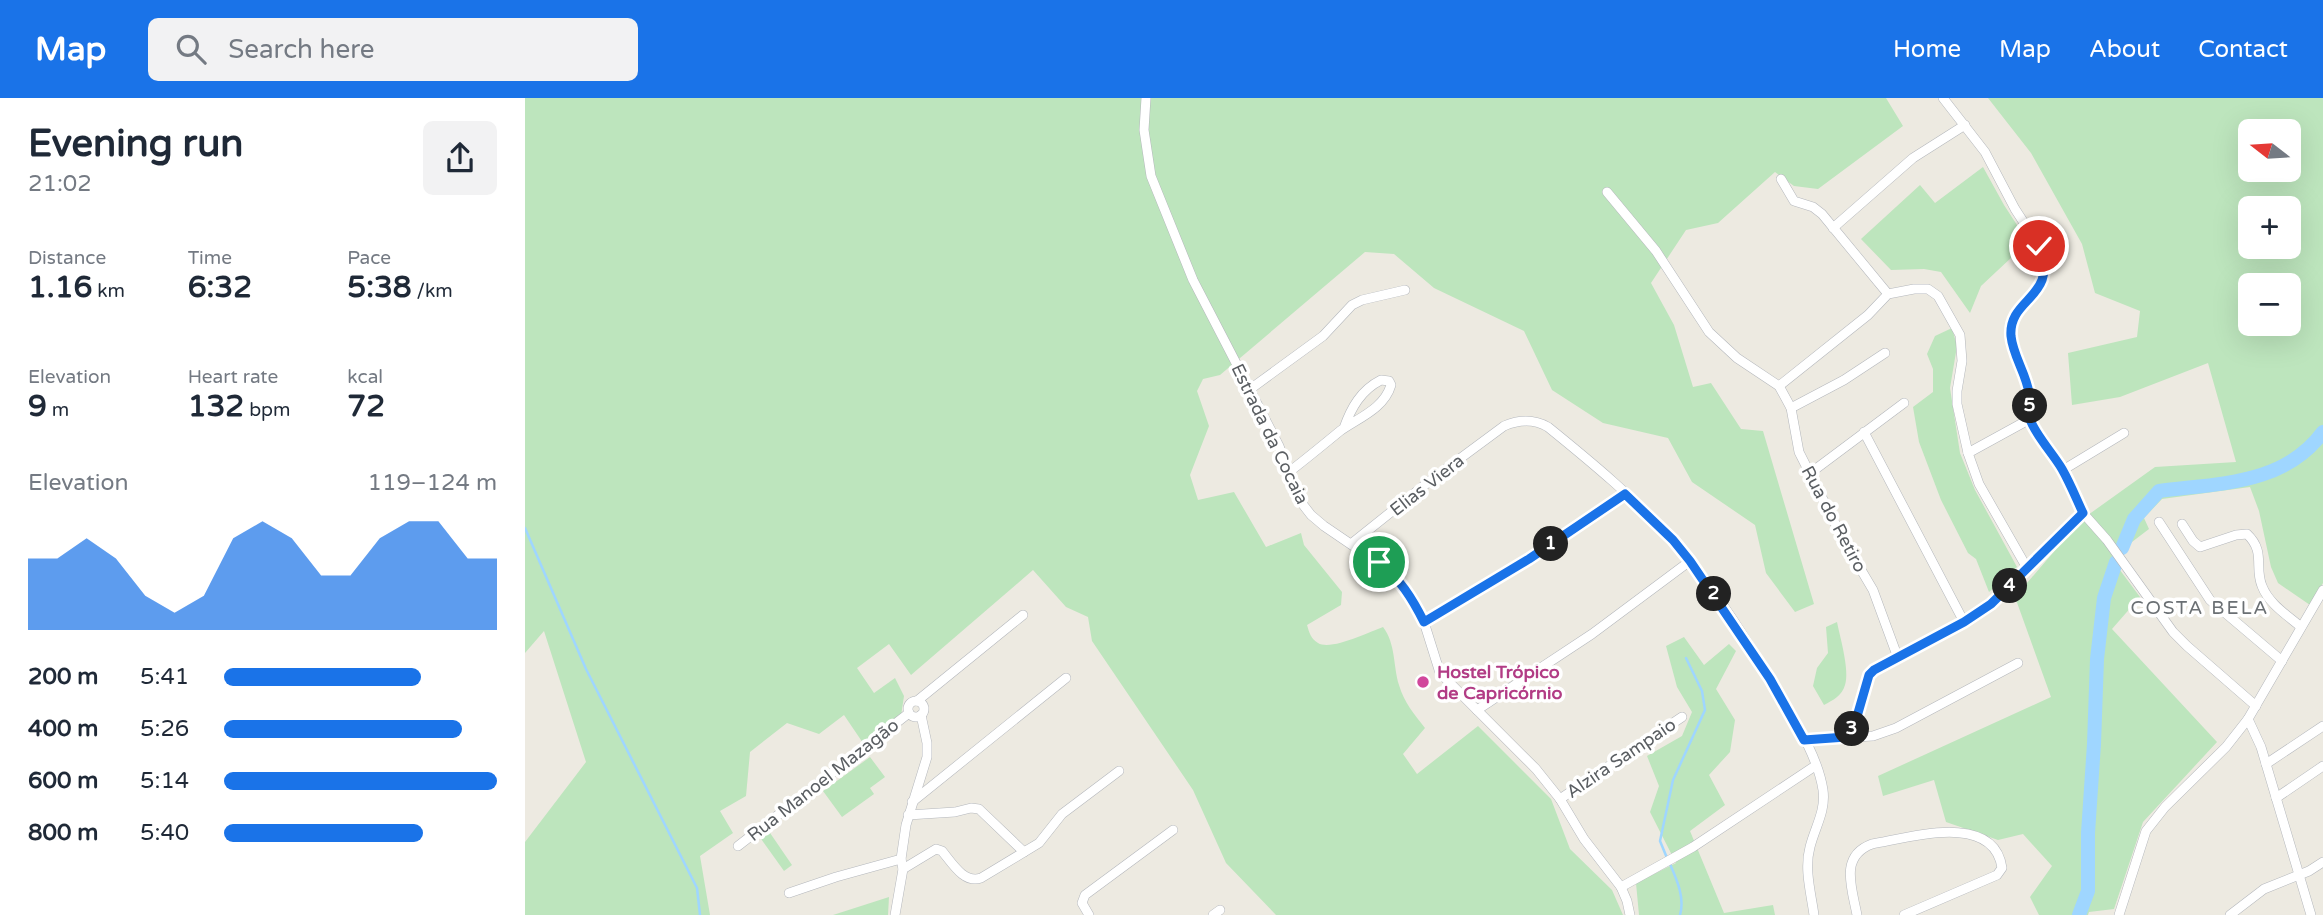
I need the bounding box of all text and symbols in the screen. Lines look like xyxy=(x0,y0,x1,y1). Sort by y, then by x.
search box xyxy=(148,18,638,81)
text: Map xyxy=(35,30,106,69)
icon: search xyxy=(172,30,210,68)
text: Search here xyxy=(228,34,374,65)
text: Home xyxy=(1893,35,1961,64)
text: Map xyxy=(1999,35,2051,64)
text: About xyxy=(2089,35,2160,64)
text: Contact xyxy=(2198,35,2288,64)
north arrow xyxy=(2238,119,2301,182)
map controls xyxy=(2238,119,2301,336)
text: Evening run xyxy=(28,121,243,167)
button: share xyxy=(423,121,497,195)
text: 21:02 xyxy=(28,170,92,198)
button: + xyxy=(2238,196,2301,259)
pin xyxy=(2009,216,2069,276)
icon: check xyxy=(2020,227,2058,265)
text: Distance xyxy=(28,247,106,269)
text: Time xyxy=(188,247,232,269)
text: Pace xyxy=(347,247,391,269)
text: 1.16 xyxy=(28,269,92,306)
text: 6:32 xyxy=(188,269,252,306)
text: 5:38 xyxy=(347,269,412,306)
button: − xyxy=(2238,273,2301,336)
text: km xyxy=(92,280,125,302)
text: /km xyxy=(412,280,453,302)
street label: Estrada da Cocaia xyxy=(1226,360,1314,508)
text: Elevation xyxy=(28,366,111,388)
text: Heart rate xyxy=(188,366,278,388)
text: kcal xyxy=(347,366,383,388)
text: 9 xyxy=(28,388,47,425)
text: 132 xyxy=(188,388,244,425)
text: 72 xyxy=(347,388,385,425)
pin: 5 xyxy=(2013,388,2047,424)
text: 5 xyxy=(2024,394,2035,416)
text: m xyxy=(47,399,69,421)
text: bpm xyxy=(244,399,291,421)
street label: Elias Viera xyxy=(1386,449,1468,521)
street label: Rua do Retiro xyxy=(1797,462,1871,576)
text: Elevation xyxy=(28,469,129,497)
text: 119–124 m xyxy=(368,469,497,497)
pin: 1 xyxy=(1534,526,1569,562)
pin xyxy=(1349,532,1409,592)
text: 1 xyxy=(1545,532,1556,554)
icon: arrive xyxy=(1360,543,1398,581)
pin: 4 xyxy=(1993,568,2027,603)
text: 4 xyxy=(2004,574,2015,596)
pin: 2 xyxy=(1697,576,1731,612)
text: 2 xyxy=(1708,582,1719,604)
district label: COSTA BELA xyxy=(2131,597,2269,619)
place label: Hostel Trópico de Capricórnio xyxy=(1437,661,1562,704)
text: 200 m xyxy=(28,663,98,691)
text: 5:41 xyxy=(140,663,189,691)
marker: Hostel Trópico de Capricórnio xyxy=(1415,674,1431,690)
pin: 3 xyxy=(1835,712,1869,746)
street label: Alzira Sampaio xyxy=(1562,713,1680,803)
street label: Rua Manoel Mazagão xyxy=(743,714,903,846)
text: 400 m xyxy=(28,715,98,743)
text: 5:26 xyxy=(140,715,189,743)
text: 3 xyxy=(1846,717,1857,739)
text: 600 m xyxy=(28,767,98,795)
text: 5:14 xyxy=(140,767,189,795)
text: 800 m xyxy=(28,819,98,847)
text: 5:40 xyxy=(140,819,189,847)

